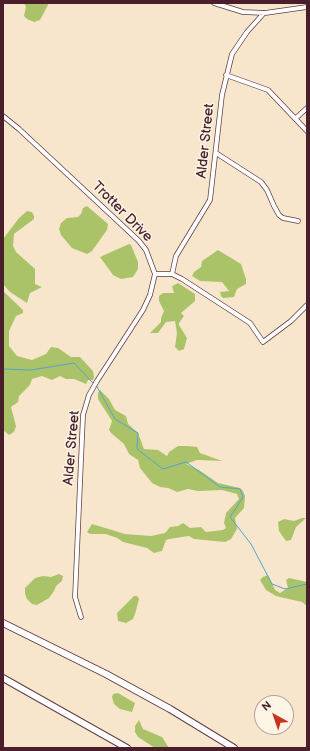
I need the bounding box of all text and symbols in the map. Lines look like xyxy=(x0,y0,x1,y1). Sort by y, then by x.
street label: Alder Street xyxy=(194,103,218,179)
street label: Trotter Drive xyxy=(88,178,156,246)
street label: Alder Street xyxy=(60,410,84,486)
north arrow xyxy=(254,695,294,735)
text: N xyxy=(259,699,274,714)

